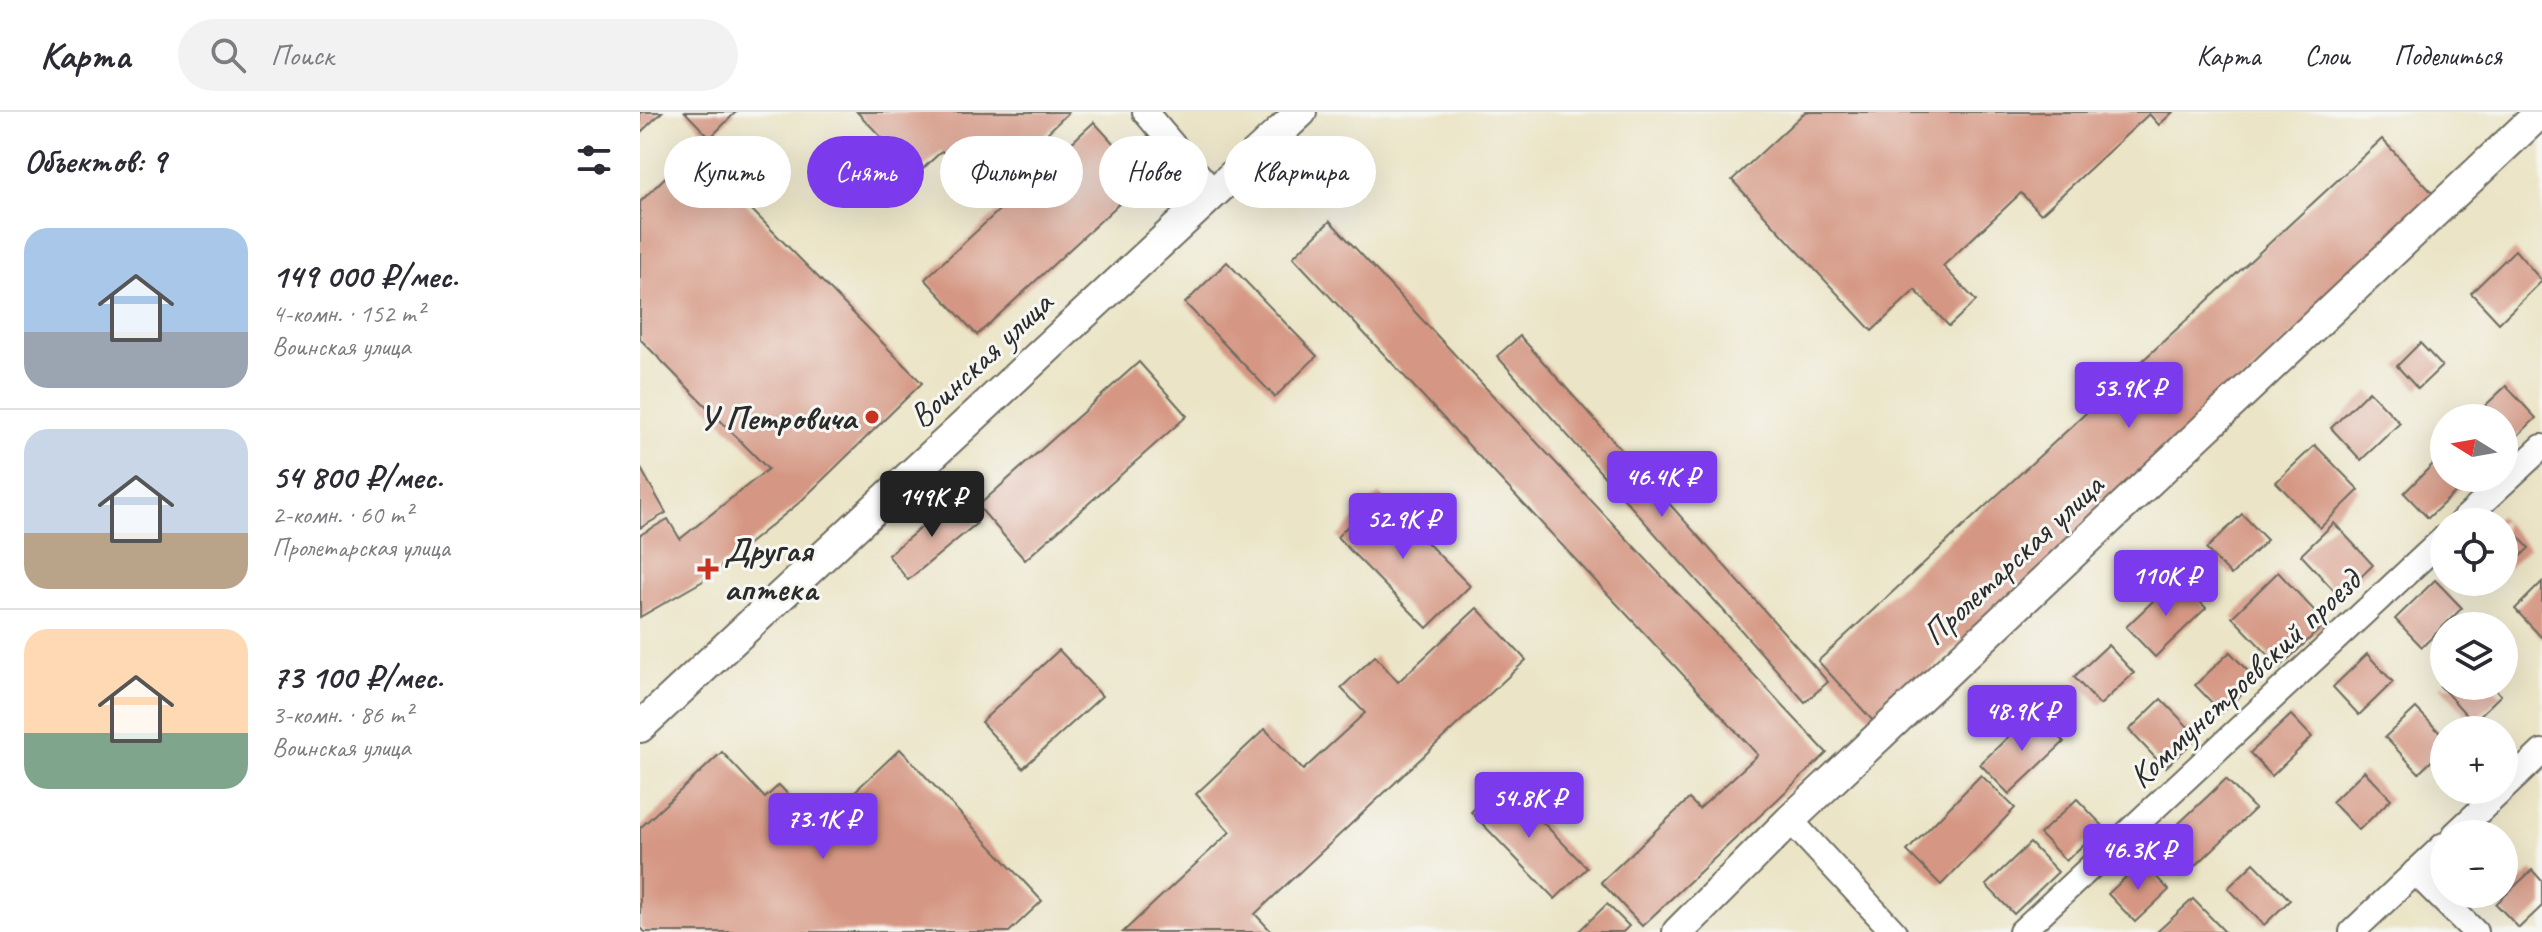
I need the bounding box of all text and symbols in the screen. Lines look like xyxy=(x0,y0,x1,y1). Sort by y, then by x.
search box xyxy=(178,19,738,91)
text: Карта xyxy=(40,32,130,79)
icon: search xyxy=(206,33,250,77)
text: Поиск xyxy=(270,36,334,74)
text: Карта xyxy=(2197,38,2261,73)
text: Слои xyxy=(2305,38,2350,73)
text: Поделиться xyxy=(2394,38,2502,73)
chip: Купить xyxy=(664,136,791,208)
chip: Снять xyxy=(807,136,924,208)
chip: Фильтры xyxy=(940,136,1083,208)
chip: Новое xyxy=(1099,136,1208,208)
chip: Квартира xyxy=(1224,136,1376,208)
icon: filters xyxy=(572,138,616,182)
text: Объектов: 9 xyxy=(24,139,166,182)
text: 149 000 ₽/мес. xyxy=(272,254,458,297)
icon: home xyxy=(88,260,184,356)
street label: Воинская улица xyxy=(899,280,1063,437)
text: 4-комн. · 152 m² xyxy=(272,297,424,330)
text: Воинская улица xyxy=(272,330,411,363)
pin: 53.9K ₽ xyxy=(2055,362,2203,430)
text: 53.9K ₽ xyxy=(2093,371,2165,404)
place label: У Петровича xyxy=(699,396,859,439)
north arrow xyxy=(2430,404,2518,492)
map controls xyxy=(2430,404,2518,908)
marker: У Петровича xyxy=(863,408,881,426)
pin: 46.4K ₽ xyxy=(1588,451,1736,519)
text: 54 800 ₽/мес. xyxy=(272,455,443,498)
text: 46.4K ₽ xyxy=(1625,460,1699,493)
icon: home xyxy=(88,461,184,557)
street label: Пролетарская улица xyxy=(1913,463,2114,654)
pin: 149K ₽ xyxy=(867,471,997,539)
text: 149K ₽ xyxy=(898,480,966,513)
pin: 52.9K ₽ xyxy=(1329,493,1477,561)
text: 2-комн. · 60 m² xyxy=(272,498,412,531)
text: 52.9K ₽ xyxy=(1367,502,1439,535)
button: locate xyxy=(2430,508,2518,596)
place label: Другая аптека xyxy=(724,528,820,610)
text: Пролетарская улица xyxy=(272,531,450,564)
pin: 110K ₽ xyxy=(2101,550,2231,618)
street label: Коммунстроевский проезд xyxy=(2119,558,2372,797)
text: 110K ₽ xyxy=(2132,559,2200,592)
marker: Другая аптека xyxy=(699,560,717,578)
button: layers xyxy=(2430,612,2518,700)
text: 73 100 ₽/мес. xyxy=(272,655,443,698)
icon: home xyxy=(88,661,184,757)
pin: 48.9K ₽ xyxy=(1948,685,2096,753)
text: 48.9K ₽ xyxy=(1986,694,2058,727)
text: 3-комн. · 86 m² xyxy=(272,698,412,731)
button: + xyxy=(2430,716,2518,804)
text: Воинская улица xyxy=(272,731,411,764)
pin: 54.8K ₽ xyxy=(1455,772,1603,840)
text: 54.8K ₽ xyxy=(1493,781,1565,814)
pin: 73.1K ₽ xyxy=(749,793,897,861)
text: 73.1K ₽ xyxy=(786,802,860,835)
button: − xyxy=(2430,820,2518,908)
pin: 46.3K ₽ xyxy=(2064,824,2212,892)
text: 46.3K ₽ xyxy=(2101,833,2175,866)

